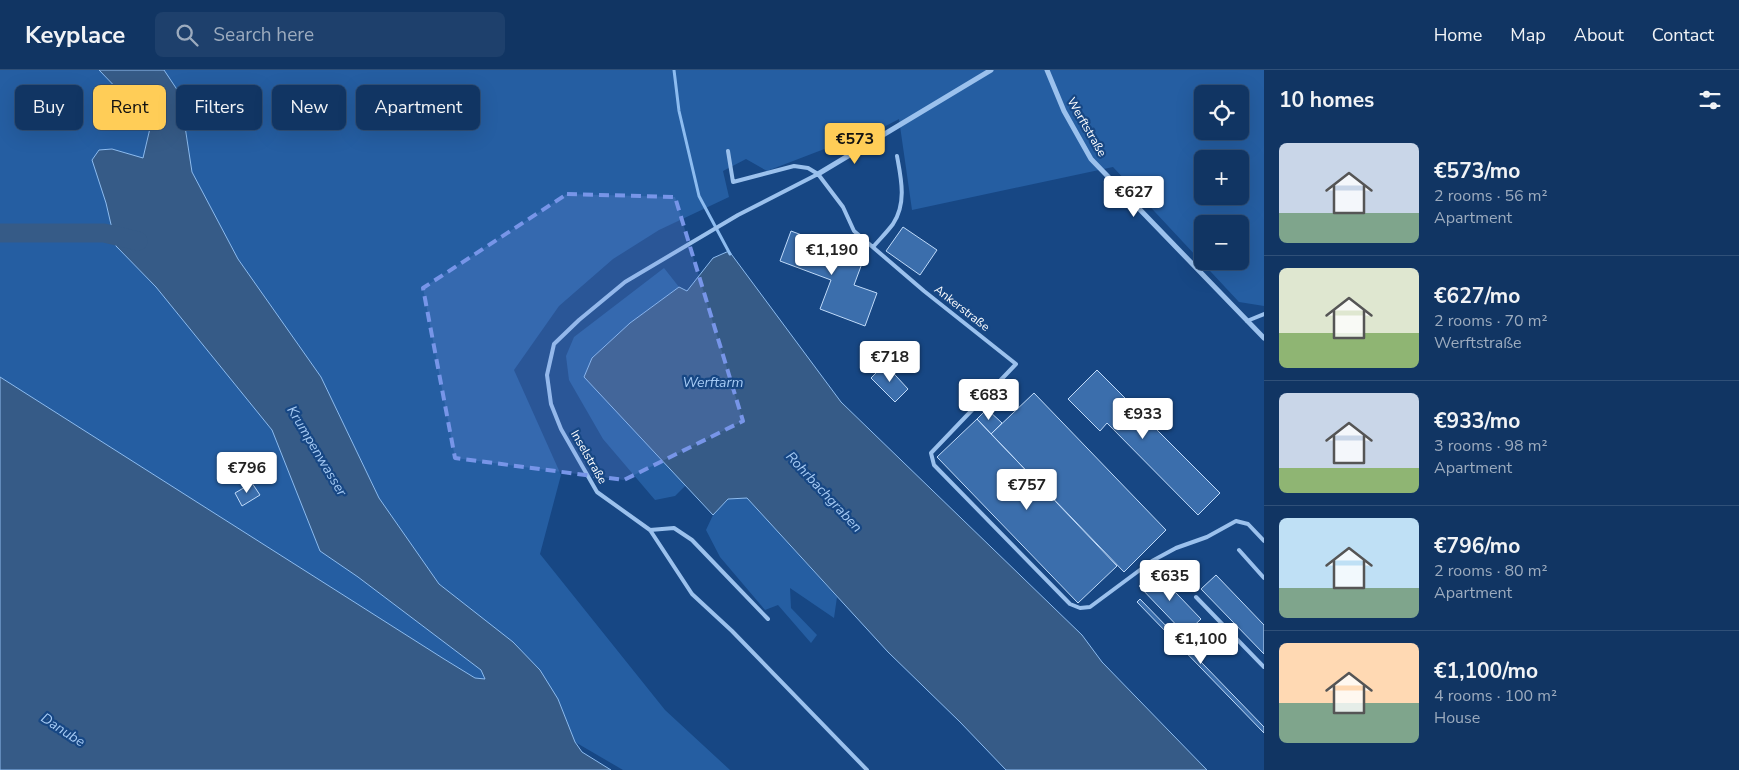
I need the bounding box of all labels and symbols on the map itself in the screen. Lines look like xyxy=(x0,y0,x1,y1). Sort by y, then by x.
street label: Werftstraße xyxy=(1064,95,1110,159)
pin: €573 xyxy=(825,122,885,165)
pin: €627 xyxy=(1104,176,1164,218)
pin: €1,190 xyxy=(791,234,873,276)
street label: Ankerstraße xyxy=(931,281,993,335)
pin: €718 xyxy=(860,340,920,383)
water label: Werftarm xyxy=(682,373,744,392)
pin: €683 xyxy=(959,378,1019,421)
pin: €933 xyxy=(1113,398,1173,440)
water label: Krumpenwasser xyxy=(283,402,352,500)
street label: Inselstraße xyxy=(567,427,611,487)
water label: Rohrbachgraben xyxy=(782,447,866,537)
pin: €796 xyxy=(217,452,277,494)
pin: €757 xyxy=(997,468,1057,511)
pin: €635 xyxy=(1140,560,1200,602)
pin: €1,100 xyxy=(1160,622,1242,665)
water label: Danube xyxy=(37,709,89,752)

